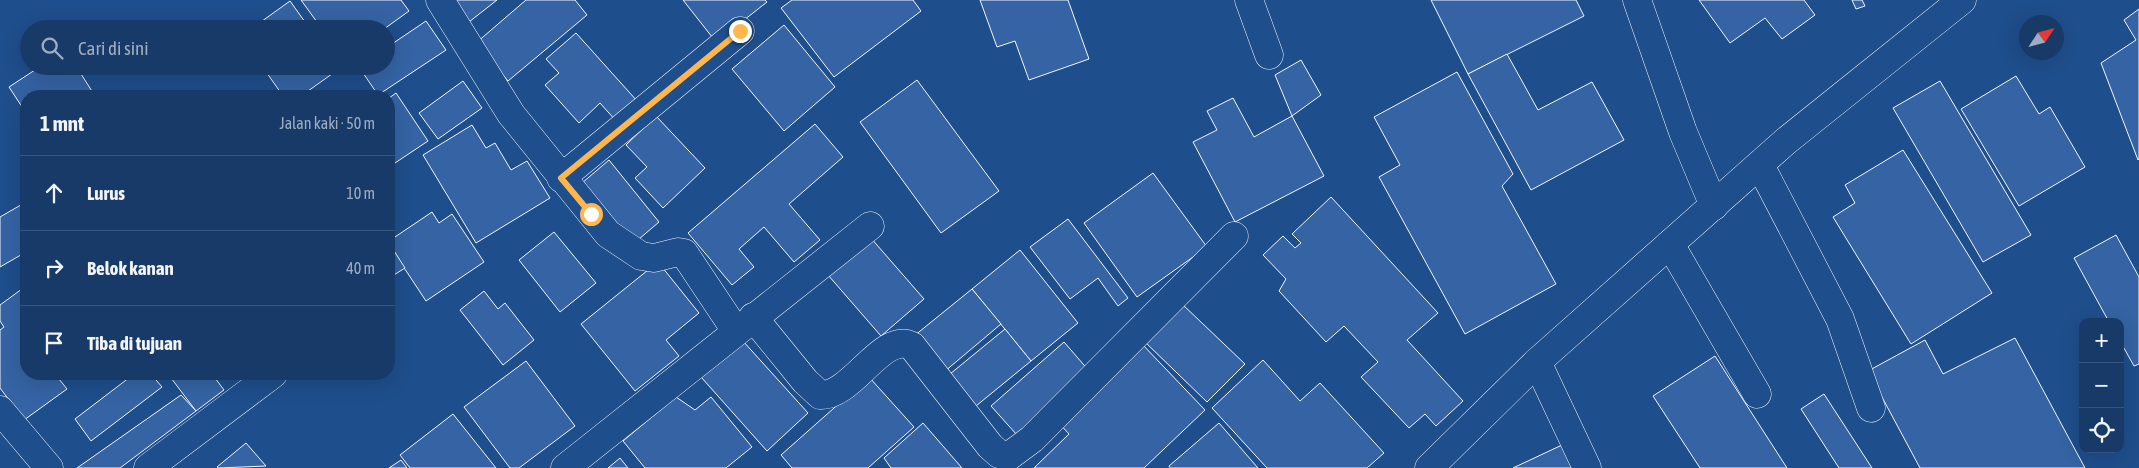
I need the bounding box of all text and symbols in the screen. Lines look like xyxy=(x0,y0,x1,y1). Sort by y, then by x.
north arrow xyxy=(2019,15,2064,60)
search box xyxy=(20,20,395,75)
route end xyxy=(729,20,752,43)
icon: search xyxy=(38,34,66,62)
text: Cari di sini xyxy=(78,37,149,59)
text: 1 mnt xyxy=(40,111,84,135)
text: Jalan kaki · 50 m xyxy=(280,114,375,132)
icon: ahead xyxy=(40,179,68,207)
text: Lurus xyxy=(87,182,125,204)
text: 10 m xyxy=(346,184,375,202)
route start xyxy=(580,203,603,226)
icon: right xyxy=(40,254,68,282)
text: Belok kanan xyxy=(87,257,174,279)
text: 40 m xyxy=(346,259,375,277)
map controls xyxy=(2079,318,2124,453)
button: + xyxy=(2079,318,2124,363)
icon: arrive xyxy=(40,329,68,357)
text: Tiba di tujuan xyxy=(87,332,182,354)
button: − xyxy=(2079,363,2124,408)
button: locate xyxy=(2079,408,2124,453)

